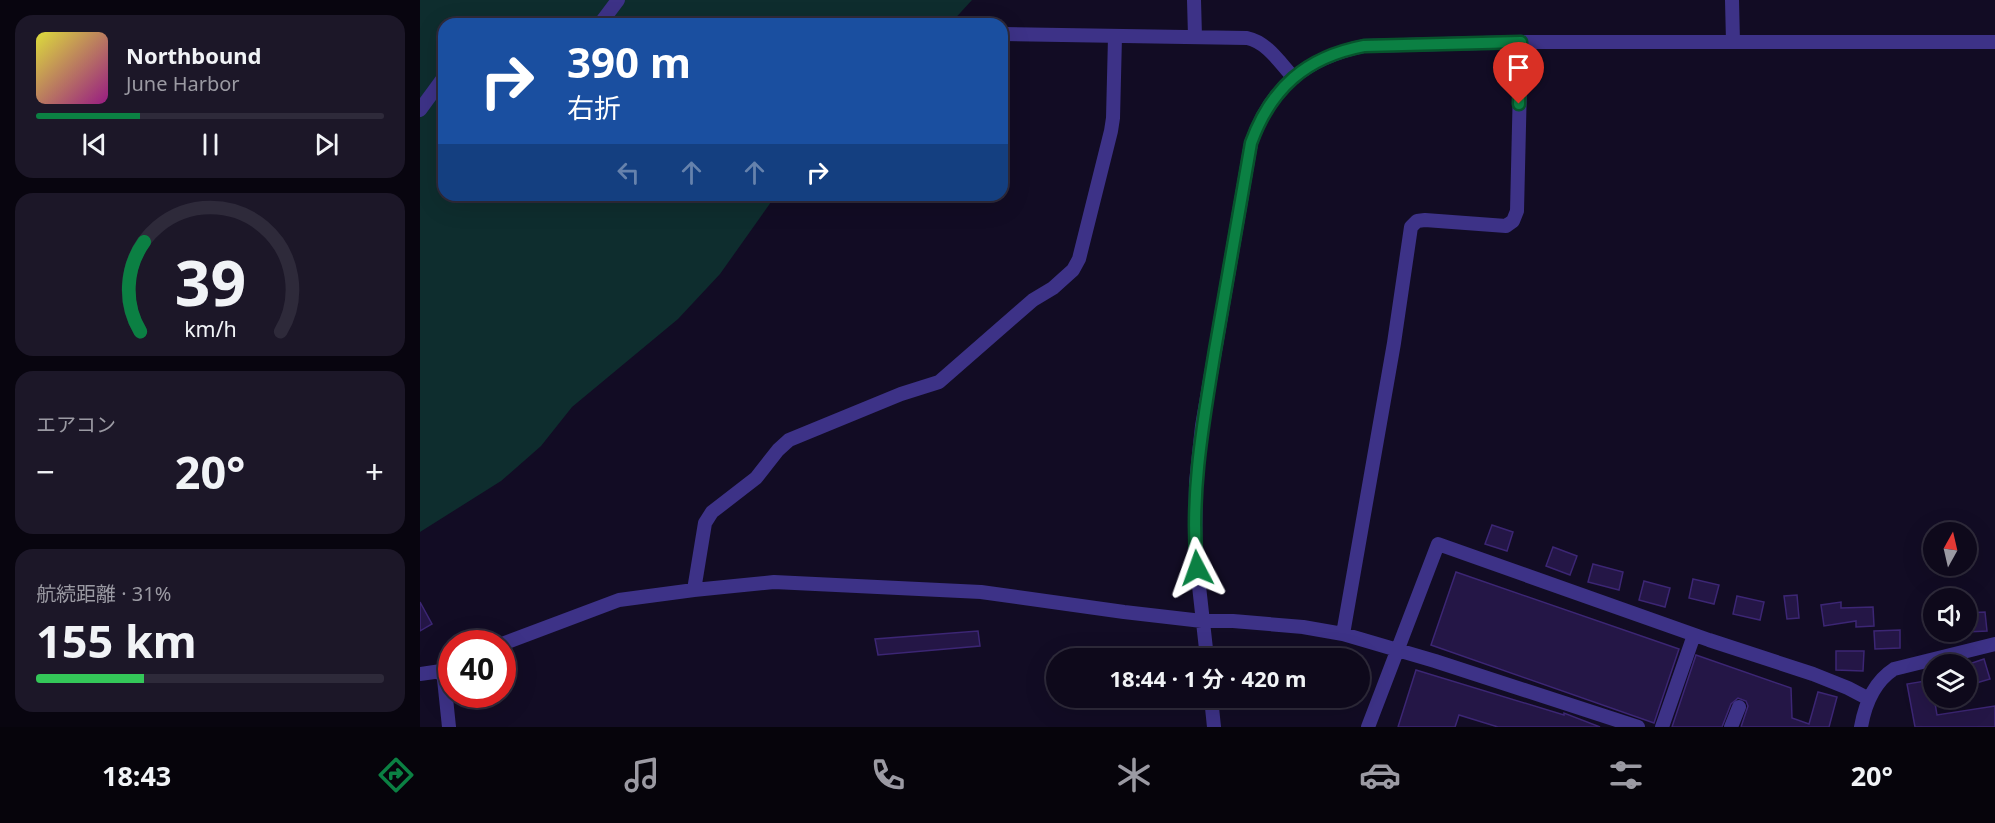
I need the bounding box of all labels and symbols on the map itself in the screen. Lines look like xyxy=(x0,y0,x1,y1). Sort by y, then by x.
pin xyxy=(1493,42,1544,104)
north arrow xyxy=(1923,522,1977,576)
position arrow xyxy=(1165,536,1229,600)
speed limit sign: 40 xyxy=(438,630,516,708)

